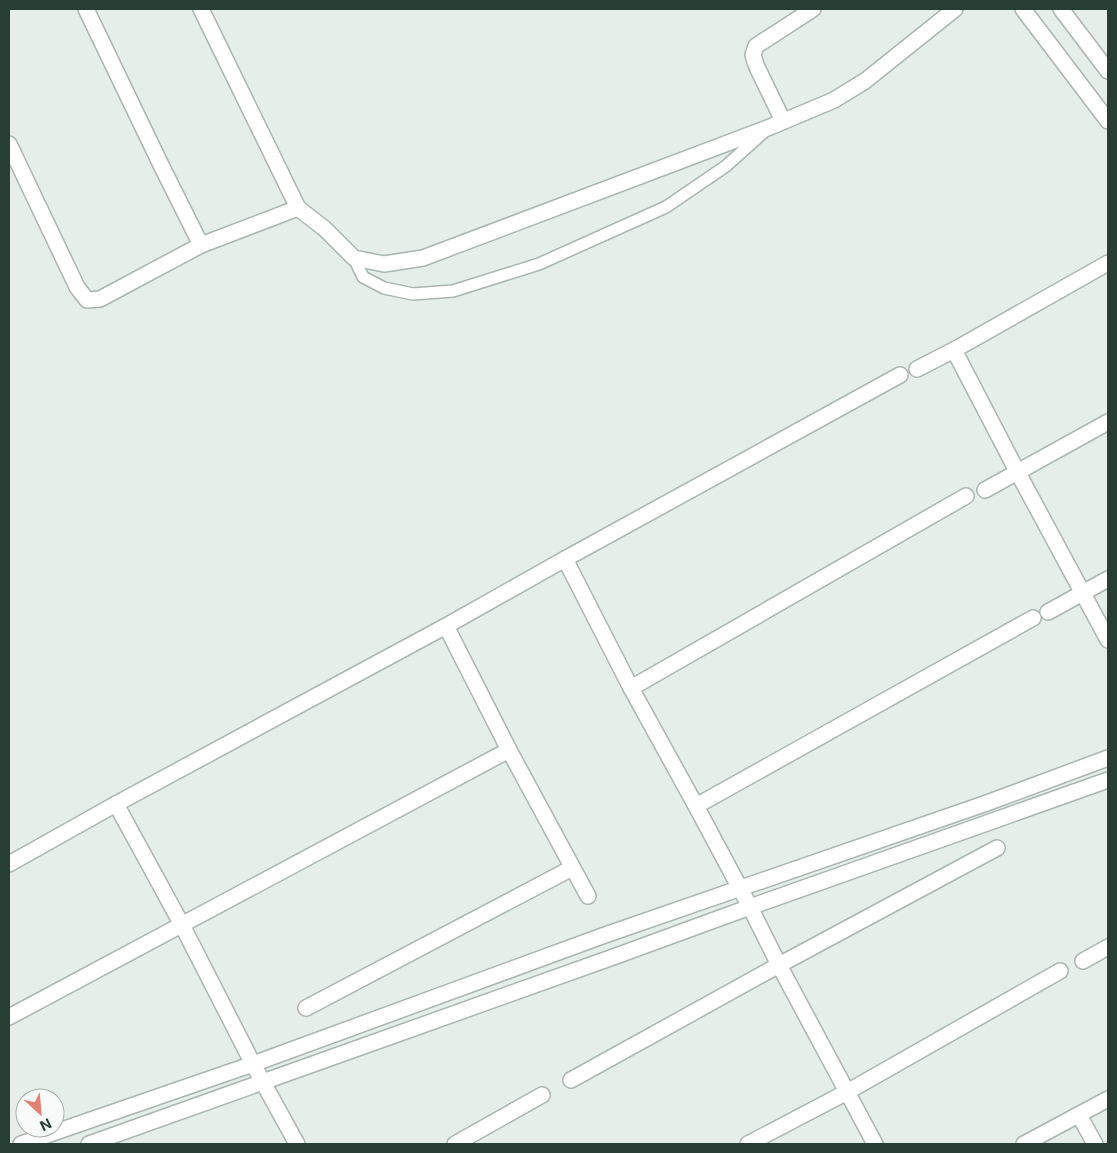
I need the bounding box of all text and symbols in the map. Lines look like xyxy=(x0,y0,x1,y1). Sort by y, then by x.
north arrow xyxy=(15,1088,65,1138)
text: N xyxy=(37,1115,54,1135)

